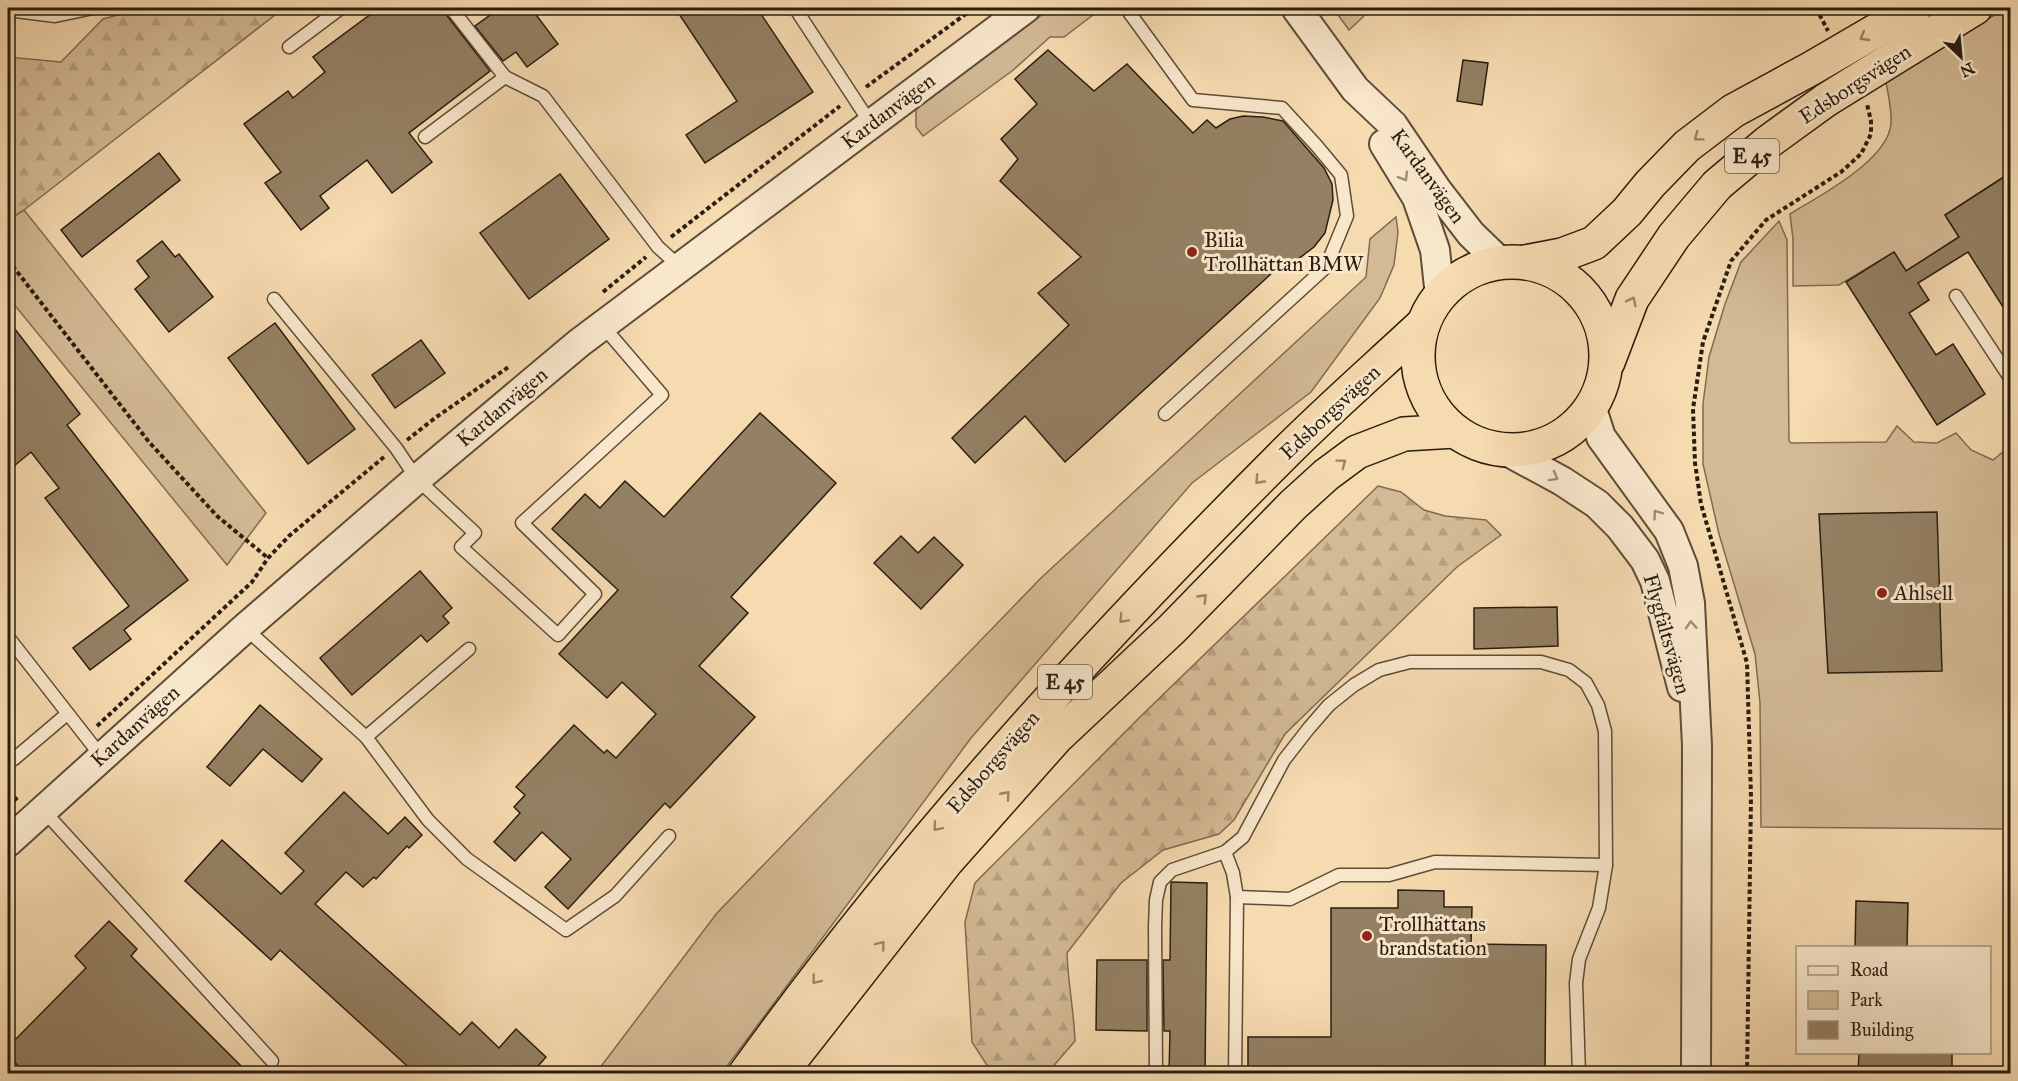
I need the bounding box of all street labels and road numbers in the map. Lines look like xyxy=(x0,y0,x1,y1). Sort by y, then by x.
street label: Edsborgsvägen xyxy=(1794,38,1916,130)
street label: Kardanvägen xyxy=(836,67,940,155)
street label: Kardanvägen xyxy=(1385,124,1471,228)
road number: E 45 xyxy=(1725,139,1779,173)
street label: Edsborgsvägen xyxy=(1274,359,1386,465)
street label: Kardanvägen xyxy=(451,361,553,453)
street label: Flygfältsvägen xyxy=(1637,571,1697,697)
road number: E 45 xyxy=(1038,665,1092,699)
street label: Kardanvägen xyxy=(85,679,185,773)
street label: Edsborgsvägen xyxy=(941,705,1045,819)

